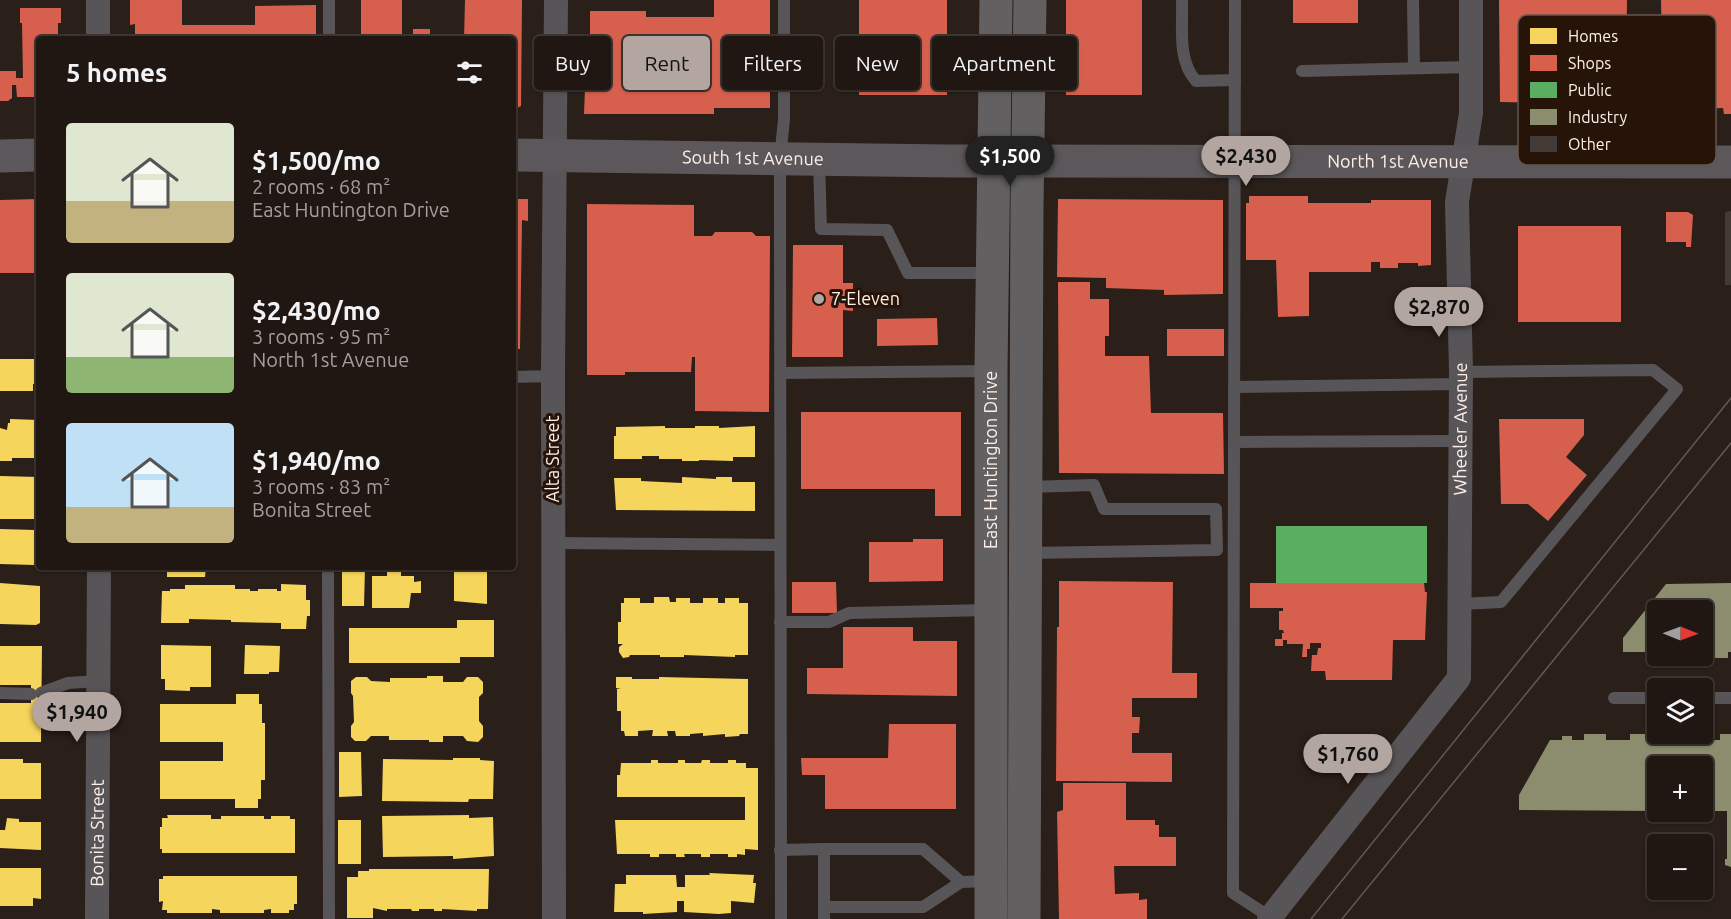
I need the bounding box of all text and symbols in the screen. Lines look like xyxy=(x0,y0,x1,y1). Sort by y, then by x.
legend xyxy=(1518,15,1716,165)
text: Homes xyxy=(1568,27,1618,45)
chip: Buy xyxy=(534,36,611,90)
chip: Rent xyxy=(623,36,710,90)
chip: Filters xyxy=(722,36,823,90)
chip: New xyxy=(835,36,920,90)
chip: Apartment xyxy=(932,36,1077,90)
text: Shops xyxy=(1568,54,1611,72)
icon: filters xyxy=(453,56,486,89)
text: 5 homes xyxy=(66,58,167,87)
text: Public xyxy=(1568,81,1612,99)
text: Industry xyxy=(1568,108,1627,126)
text: Other xyxy=(1568,135,1611,153)
pin: $1,500 xyxy=(961,136,1059,187)
pin: $2,430 xyxy=(1197,136,1295,187)
text: $1,500 xyxy=(979,144,1041,167)
text: $2,430 xyxy=(1215,144,1277,167)
text: $1,500/mo xyxy=(252,146,381,175)
street label: South 1st Avenue xyxy=(682,146,824,168)
icon: home xyxy=(114,147,186,219)
street label: North 1st Avenue xyxy=(1327,150,1469,171)
text: 2 rooms · 68 m² xyxy=(252,175,390,198)
text: East Huntington Drive xyxy=(252,198,450,221)
pin: $2,870 xyxy=(1390,287,1488,338)
place label: 7-Eleven xyxy=(831,288,900,308)
marker: 7-Eleven xyxy=(812,292,826,306)
text: $2,870 xyxy=(1408,295,1470,318)
text: $2,430/mo xyxy=(252,296,381,325)
icon: home xyxy=(114,297,186,369)
text: 3 rooms · 95 m² xyxy=(252,325,390,348)
text: North 1st Avenue xyxy=(252,348,409,371)
street label: Wheeler Avenue xyxy=(1449,362,1470,495)
street label: East Huntington Drive xyxy=(980,371,1000,549)
street label: Alta Street xyxy=(542,415,562,503)
text: $1,940/mo xyxy=(252,446,381,475)
icon: home xyxy=(114,447,186,519)
text: 3 rooms · 83 m² xyxy=(252,475,390,498)
text: Bonita Street xyxy=(252,498,371,521)
north arrow xyxy=(1647,600,1713,666)
map controls xyxy=(1647,600,1713,900)
button: layers xyxy=(1647,678,1713,744)
pin: $1,940 xyxy=(28,692,126,743)
text: $1,940 xyxy=(46,700,108,723)
pin: $1,760 xyxy=(1299,734,1397,785)
text: $1,760 xyxy=(1317,742,1379,765)
button: + xyxy=(1647,756,1713,822)
street label: Bonita Street xyxy=(86,779,107,887)
button: − xyxy=(1647,834,1713,900)

